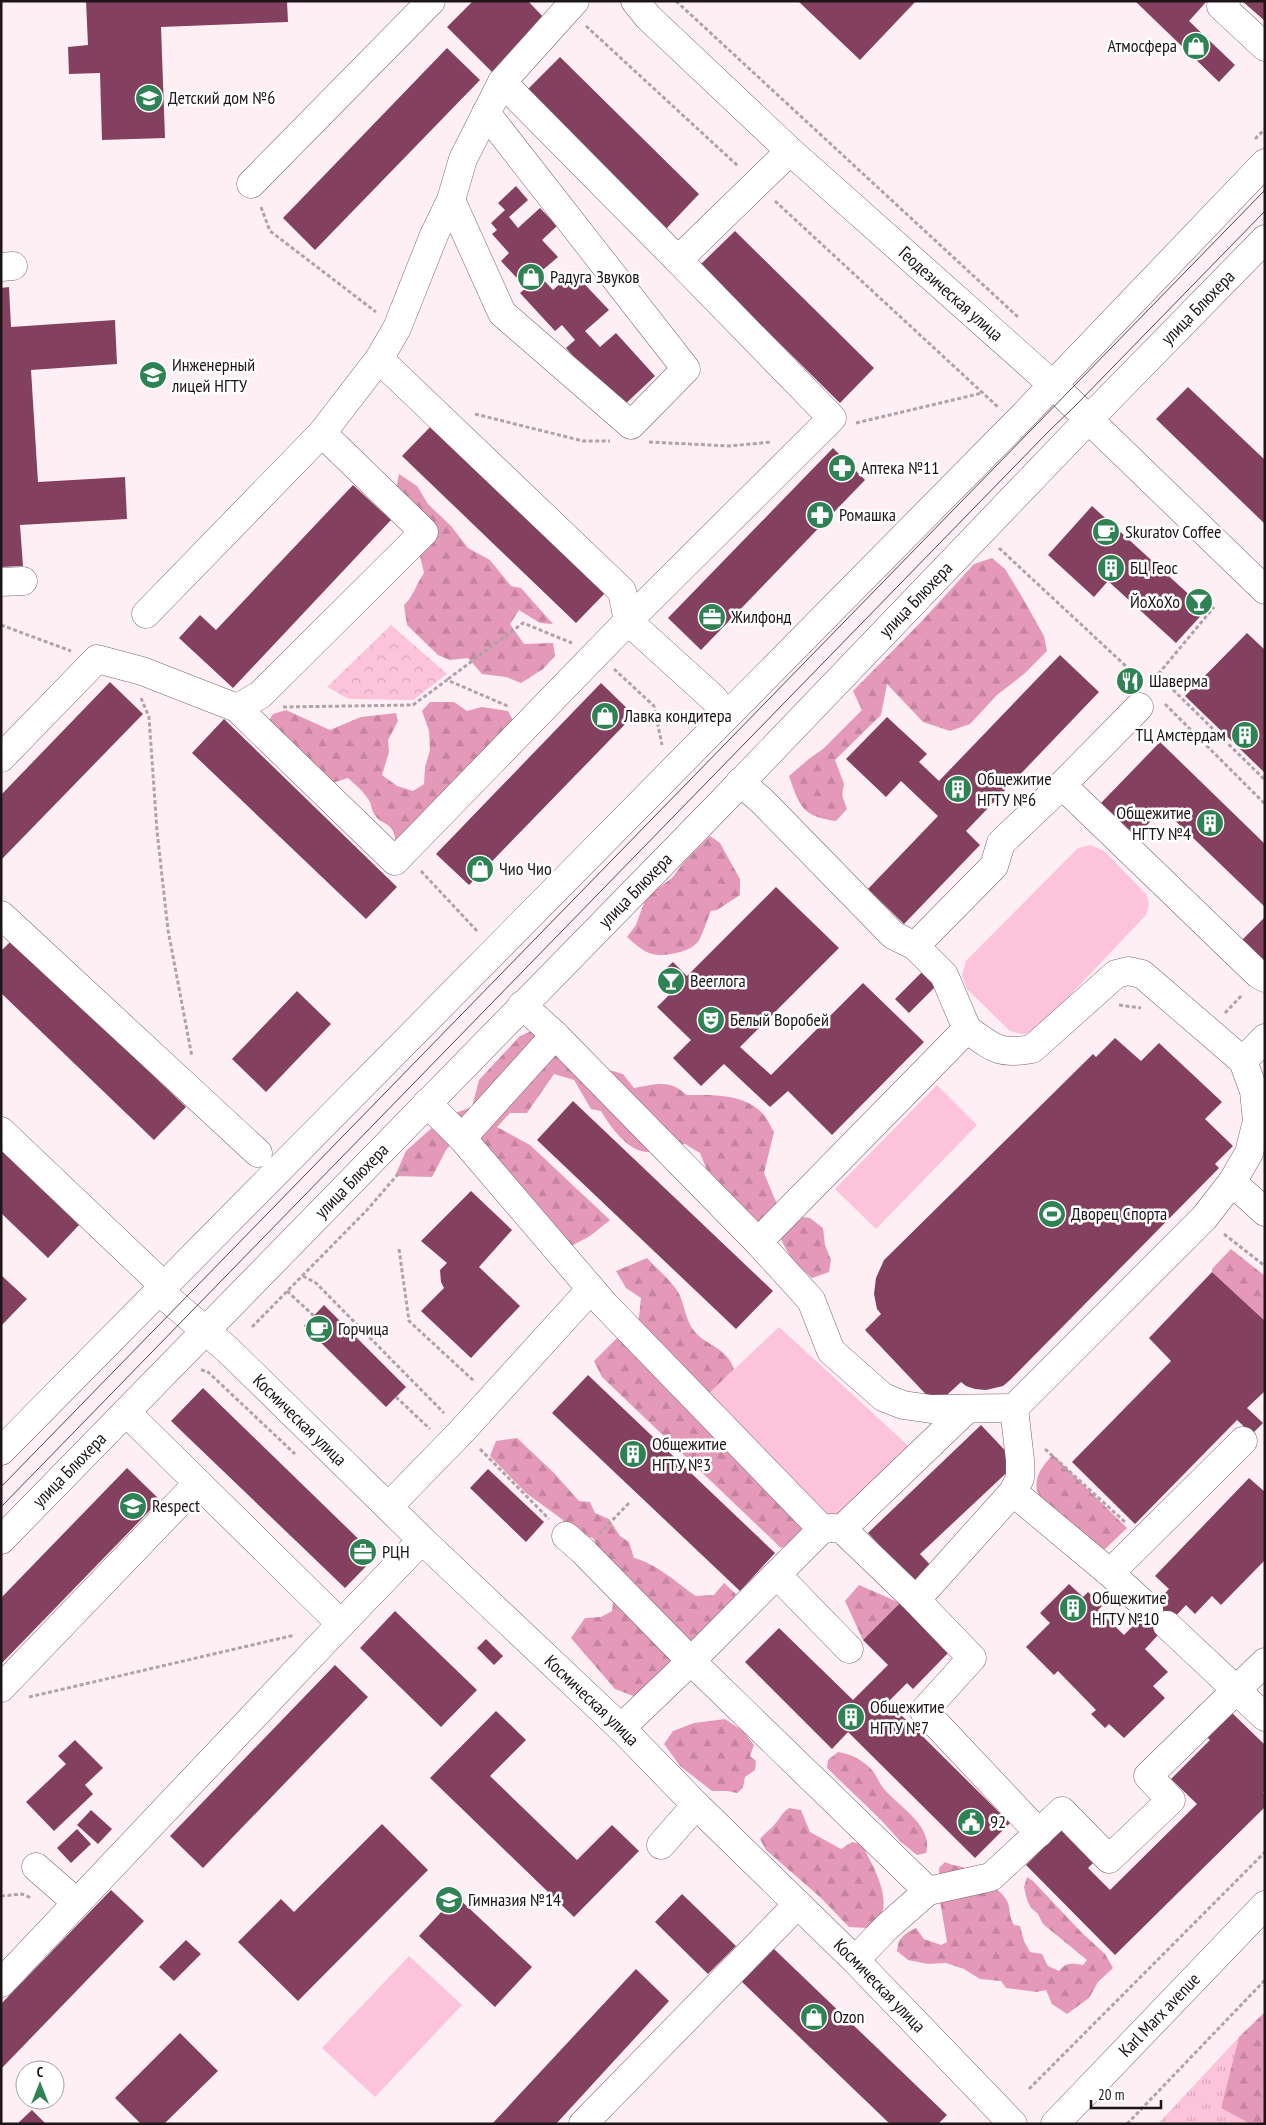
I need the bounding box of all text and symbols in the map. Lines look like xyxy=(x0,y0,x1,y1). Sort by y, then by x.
shop icon: Атмосфера xyxy=(1181,31,1211,61)
place label: Атмосфера xyxy=(1107,34,1177,57)
school or university icon: Детский дом №6 xyxy=(134,83,164,113)
place label: Детский дом №6 xyxy=(168,86,275,109)
street label: Геодезическая улица xyxy=(894,241,1008,346)
shop icon: Радуга Звуков xyxy=(516,262,546,292)
place label: Радуга Звуков xyxy=(550,265,640,288)
street label: улица Блюхера xyxy=(1156,265,1239,350)
place label: Инженерный лицей НГТУ xyxy=(171,353,255,397)
school or university icon: Инженерный лицей НГТУ xyxy=(138,360,168,390)
pharmacy icon: Аптека №11 xyxy=(827,453,857,483)
place label: Аптека №11 xyxy=(861,456,939,479)
pharmacy icon: Ромашка xyxy=(805,500,835,530)
place label: Ромашка xyxy=(839,503,896,526)
cafe icon: Skuratov Coffee xyxy=(1091,517,1121,547)
place label: Skuratov Coffee xyxy=(1125,520,1221,543)
building icon: БЦ Геос xyxy=(1096,553,1126,583)
place label: БЦ Геос xyxy=(1130,556,1179,579)
street label: улица Блюхера xyxy=(874,557,957,642)
bar icon: ЙоХоХо xyxy=(1184,587,1214,617)
place label: ЙоХоХо xyxy=(1130,590,1180,613)
office icon: Жилфонд xyxy=(697,602,727,632)
place label: Жилфонд xyxy=(730,605,791,628)
restaurant icon: Шаверма xyxy=(1115,666,1145,696)
place label: Шаверма xyxy=(1149,669,1208,692)
shop icon: Лавка кондитера xyxy=(590,701,620,731)
place label: Лавка кондитера xyxy=(623,704,732,727)
building icon: ТЦ Амстердам xyxy=(1230,720,1260,750)
place label: ТЦ Амстердам xyxy=(1135,723,1226,746)
place label: Общежитие НГТУ №6 xyxy=(977,767,1052,811)
building icon: Общежитие НГТУ №6 xyxy=(943,774,973,804)
place label: Общежитие НГТУ №4 xyxy=(1116,801,1191,845)
building icon: Общежитие НГТУ №4 xyxy=(1195,808,1225,838)
street label: улица Блюхера xyxy=(593,848,677,932)
shop icon: Чио Чио xyxy=(465,854,495,884)
place label: Чио Чио xyxy=(499,857,552,880)
bar icon: Beerлога xyxy=(656,966,686,996)
place label: Beerлога xyxy=(690,969,746,992)
theatre icon: Белый Воробей xyxy=(696,1005,726,1035)
place label: Белый Воробей xyxy=(730,1008,829,1031)
street label: улица Блюхера xyxy=(310,1138,393,1223)
sports icon: Дворец Спорта xyxy=(1037,1199,1067,1229)
place label: Дворец Спорта xyxy=(1071,1202,1167,1225)
cafe icon: Горчица xyxy=(304,1314,334,1344)
place label: Горчица xyxy=(338,1317,389,1340)
street label: Космическая улица xyxy=(248,1369,352,1471)
street label: улица Блюхера xyxy=(27,1427,111,1512)
place label: Общежитие НГТУ №3 xyxy=(652,1432,727,1476)
building icon: Общежитие НГТУ №3 xyxy=(618,1439,648,1469)
school or university icon: Respect xyxy=(118,1491,148,1521)
place label: Respect xyxy=(152,1494,200,1517)
office icon: РЦН xyxy=(348,1537,378,1567)
place label: РЦН xyxy=(382,1540,410,1563)
place label: Общежитие НГТУ №10 xyxy=(1092,1586,1167,1630)
building icon: Общежитие НГТУ №10 xyxy=(1058,1593,1088,1623)
street label: Космическая улица xyxy=(540,1650,644,1751)
place label: Общежитие НГТУ №7 xyxy=(870,1695,945,1739)
building icon: Общежитие НГТУ №7 xyxy=(836,1702,866,1732)
public building icon: 92 xyxy=(956,1807,986,1837)
place label: 92 xyxy=(990,1810,1006,1833)
school or university icon: Гимназия №14 xyxy=(434,1885,464,1915)
place label: Гимназия №14 xyxy=(468,1888,561,1911)
street label: Космическая улица xyxy=(829,1933,931,2037)
street label: Karl Marx avenue xyxy=(1114,1968,1205,2062)
shop icon: Ozon xyxy=(799,2002,829,2032)
place label: Ozon xyxy=(833,2005,865,2028)
north arrow xyxy=(15,2060,65,2110)
text: С xyxy=(37,2063,44,2081)
scale bar xyxy=(1091,2078,1161,2110)
text: 20 m xyxy=(1098,2085,1124,2104)

